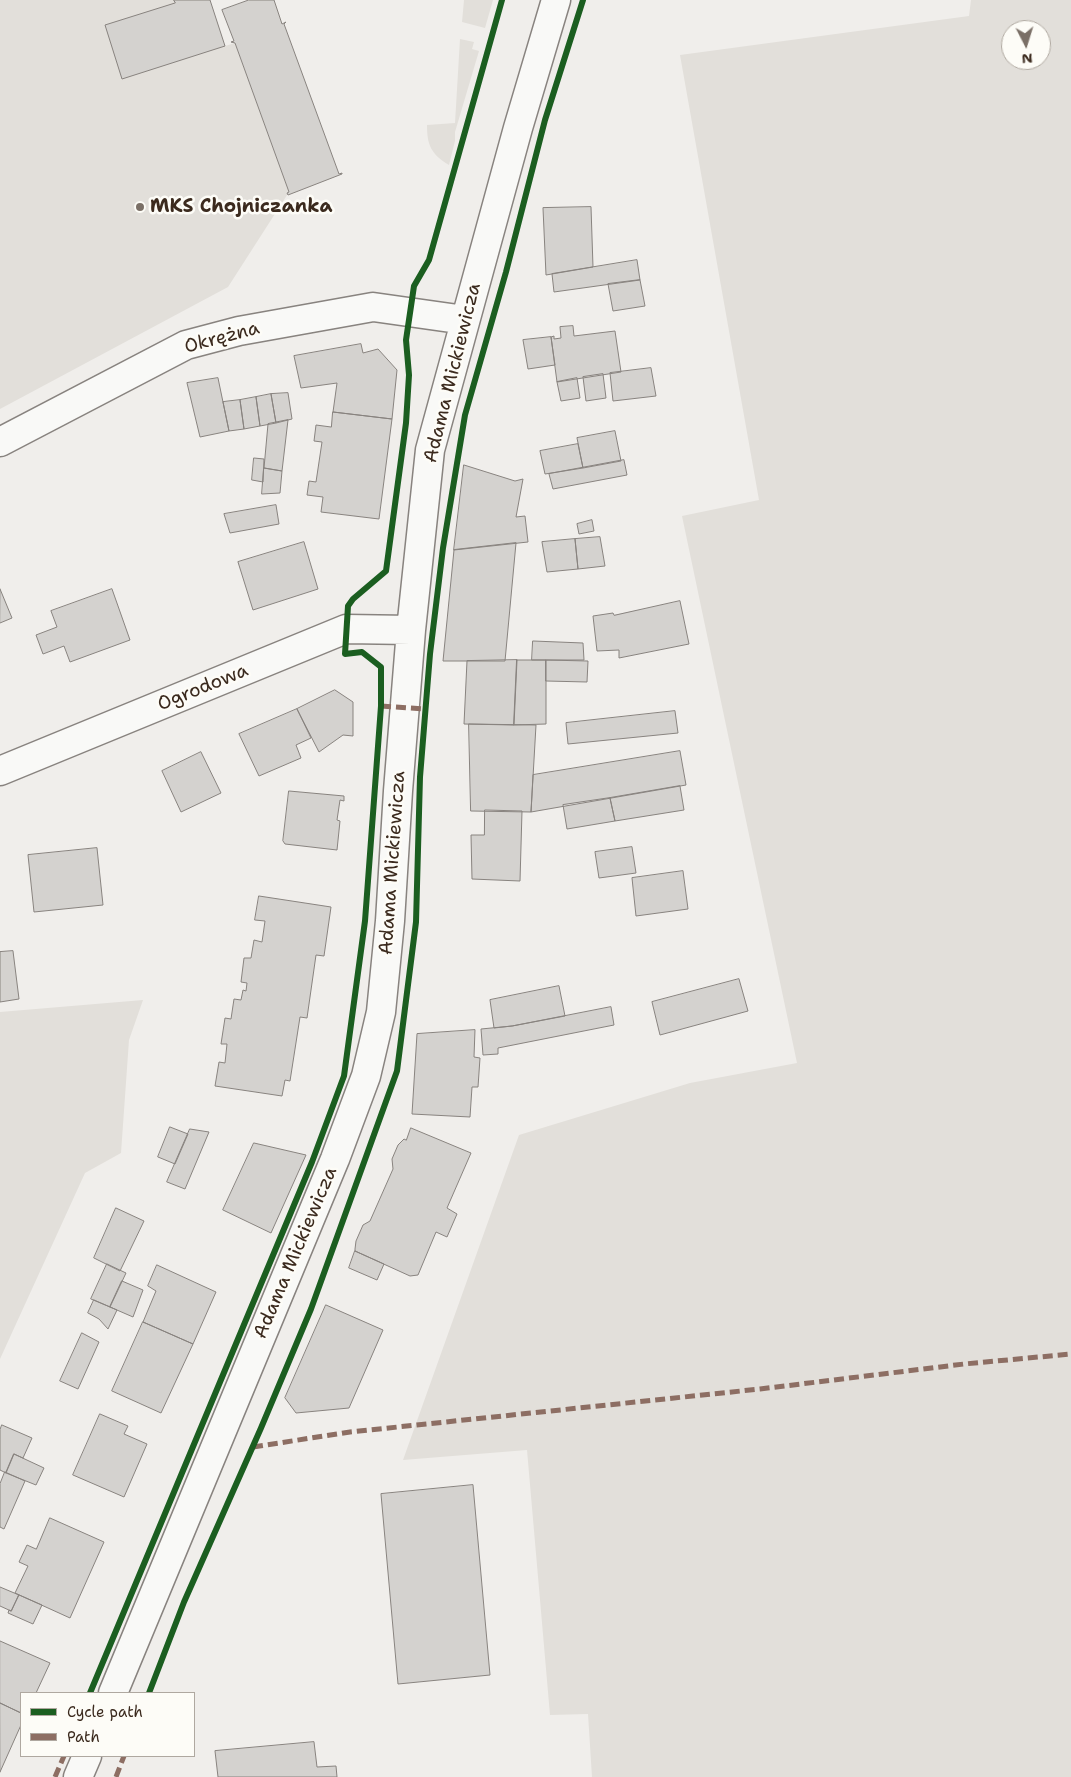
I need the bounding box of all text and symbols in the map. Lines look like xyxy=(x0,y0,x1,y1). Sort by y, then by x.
north arrow xyxy=(1001,20,1051,70)
text: N xyxy=(1021,49,1034,68)
place label: MKS Chojniczanka xyxy=(150,196,332,218)
marker: MKS Chojniczanka xyxy=(134,201,146,213)
street label: Adama Mickiewicza xyxy=(420,281,486,465)
street label: Okrężna xyxy=(182,317,262,359)
street label: Ogrodowa xyxy=(154,660,252,716)
street label: Adama Mickiewicza xyxy=(375,770,411,956)
street label: Adama Mickiewicza xyxy=(249,1164,343,1342)
legend xyxy=(20,1692,195,1757)
text: Cycle path xyxy=(67,1702,143,1722)
text: Path xyxy=(67,1727,100,1747)

